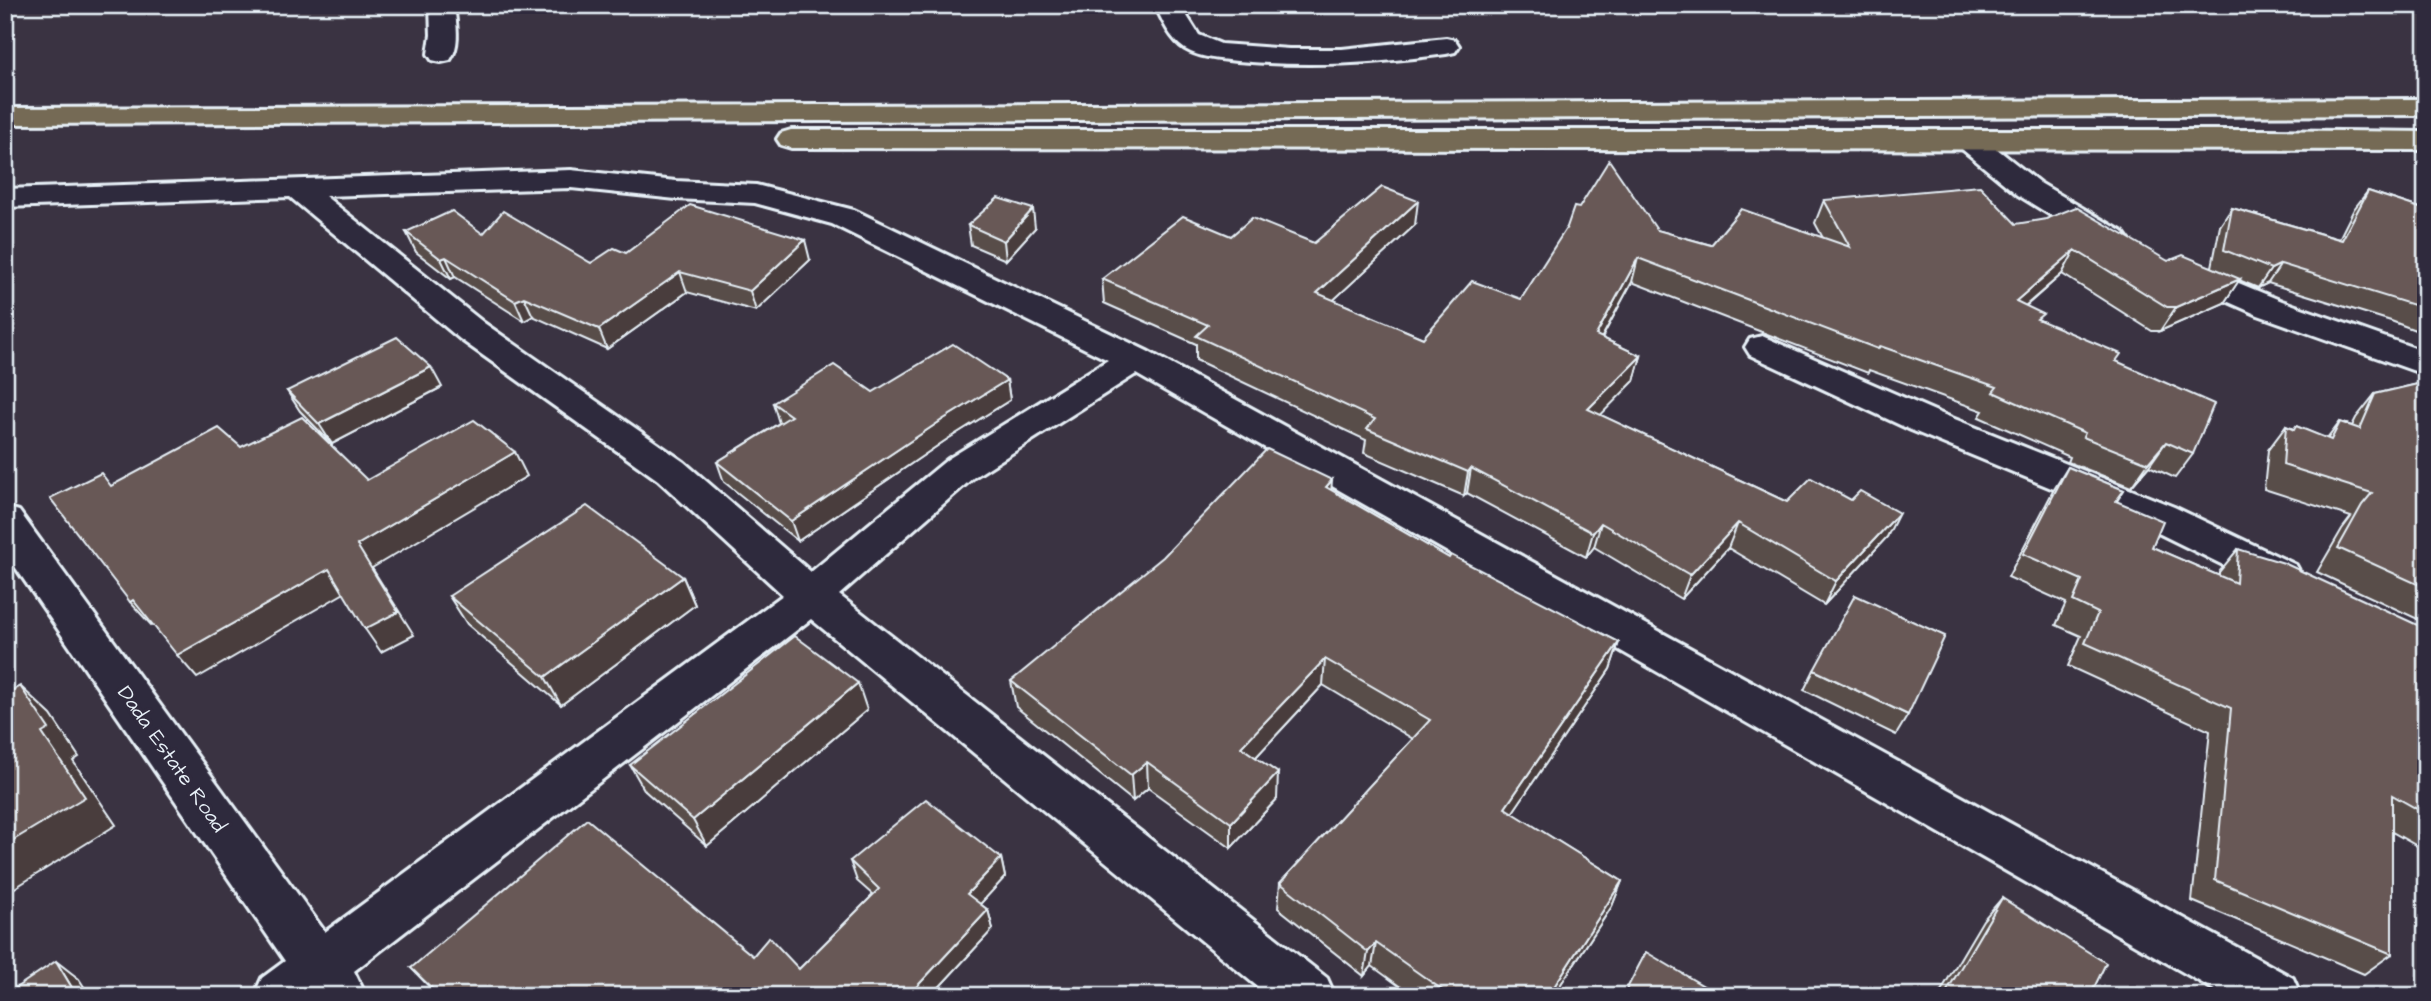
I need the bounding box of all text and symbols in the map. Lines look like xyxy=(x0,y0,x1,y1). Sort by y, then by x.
street label: Dada Estate Road xyxy=(111,680,234,838)

